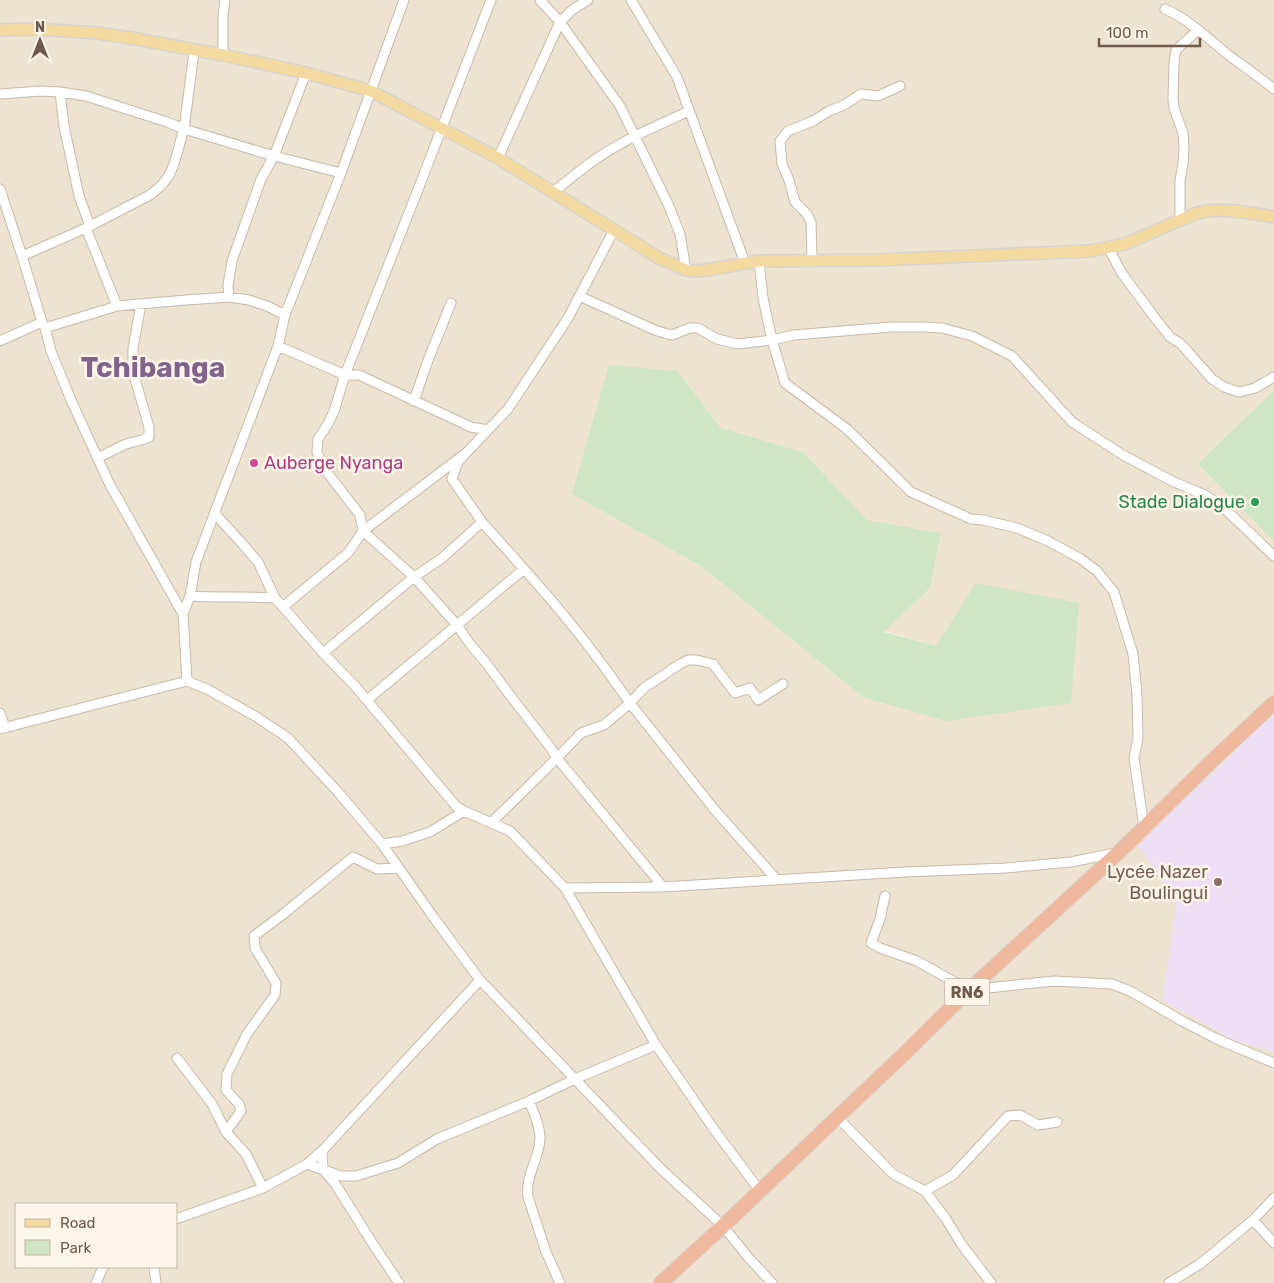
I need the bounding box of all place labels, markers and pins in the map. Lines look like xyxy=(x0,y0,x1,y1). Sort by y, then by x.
place label: Auberge Nyanga xyxy=(264,452,403,474)
marker: Auberge Nyanga xyxy=(248,457,260,469)
place label: Stade Dialogue xyxy=(1119,491,1245,513)
marker: Stade Dialogue xyxy=(1249,496,1261,508)
place label: Lycée Nazer Boulingui xyxy=(1107,861,1208,904)
marker: Lycée Nazer Boulingui xyxy=(1212,876,1224,888)

